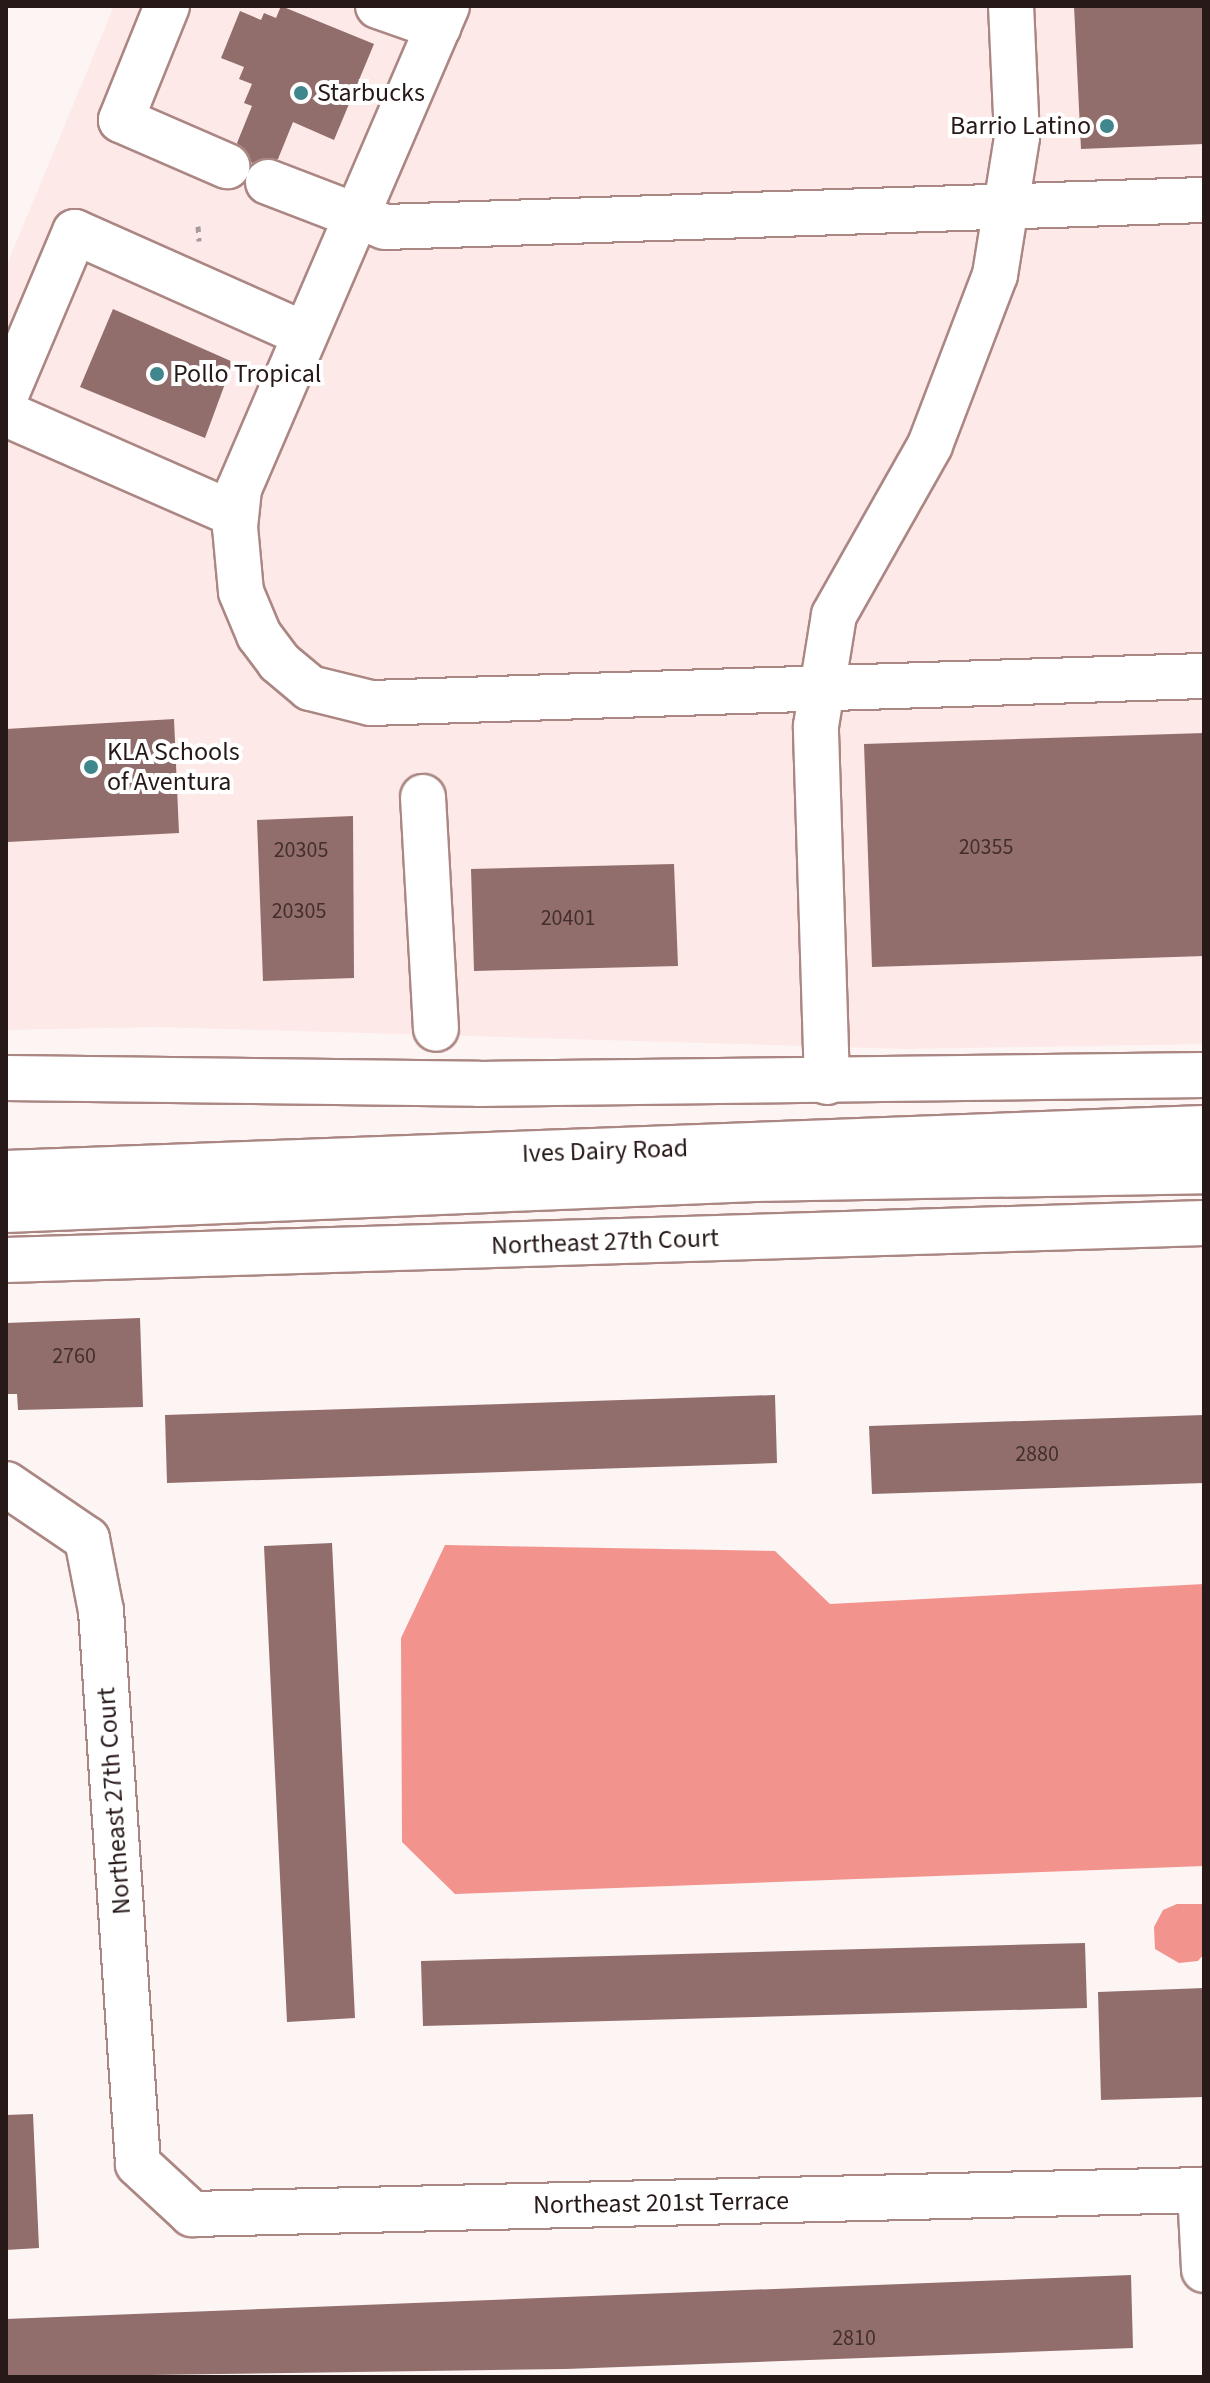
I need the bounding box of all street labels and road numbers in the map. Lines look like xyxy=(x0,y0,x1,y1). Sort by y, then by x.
street label: Ives Dairy Road xyxy=(521,1133,689,1169)
street label: Northeast 27th Court xyxy=(491,1222,719,1262)
street label: Northeast 27th Court xyxy=(90,1686,138,1916)
street label: Northeast 201st Terrace xyxy=(533,2185,789,2221)

